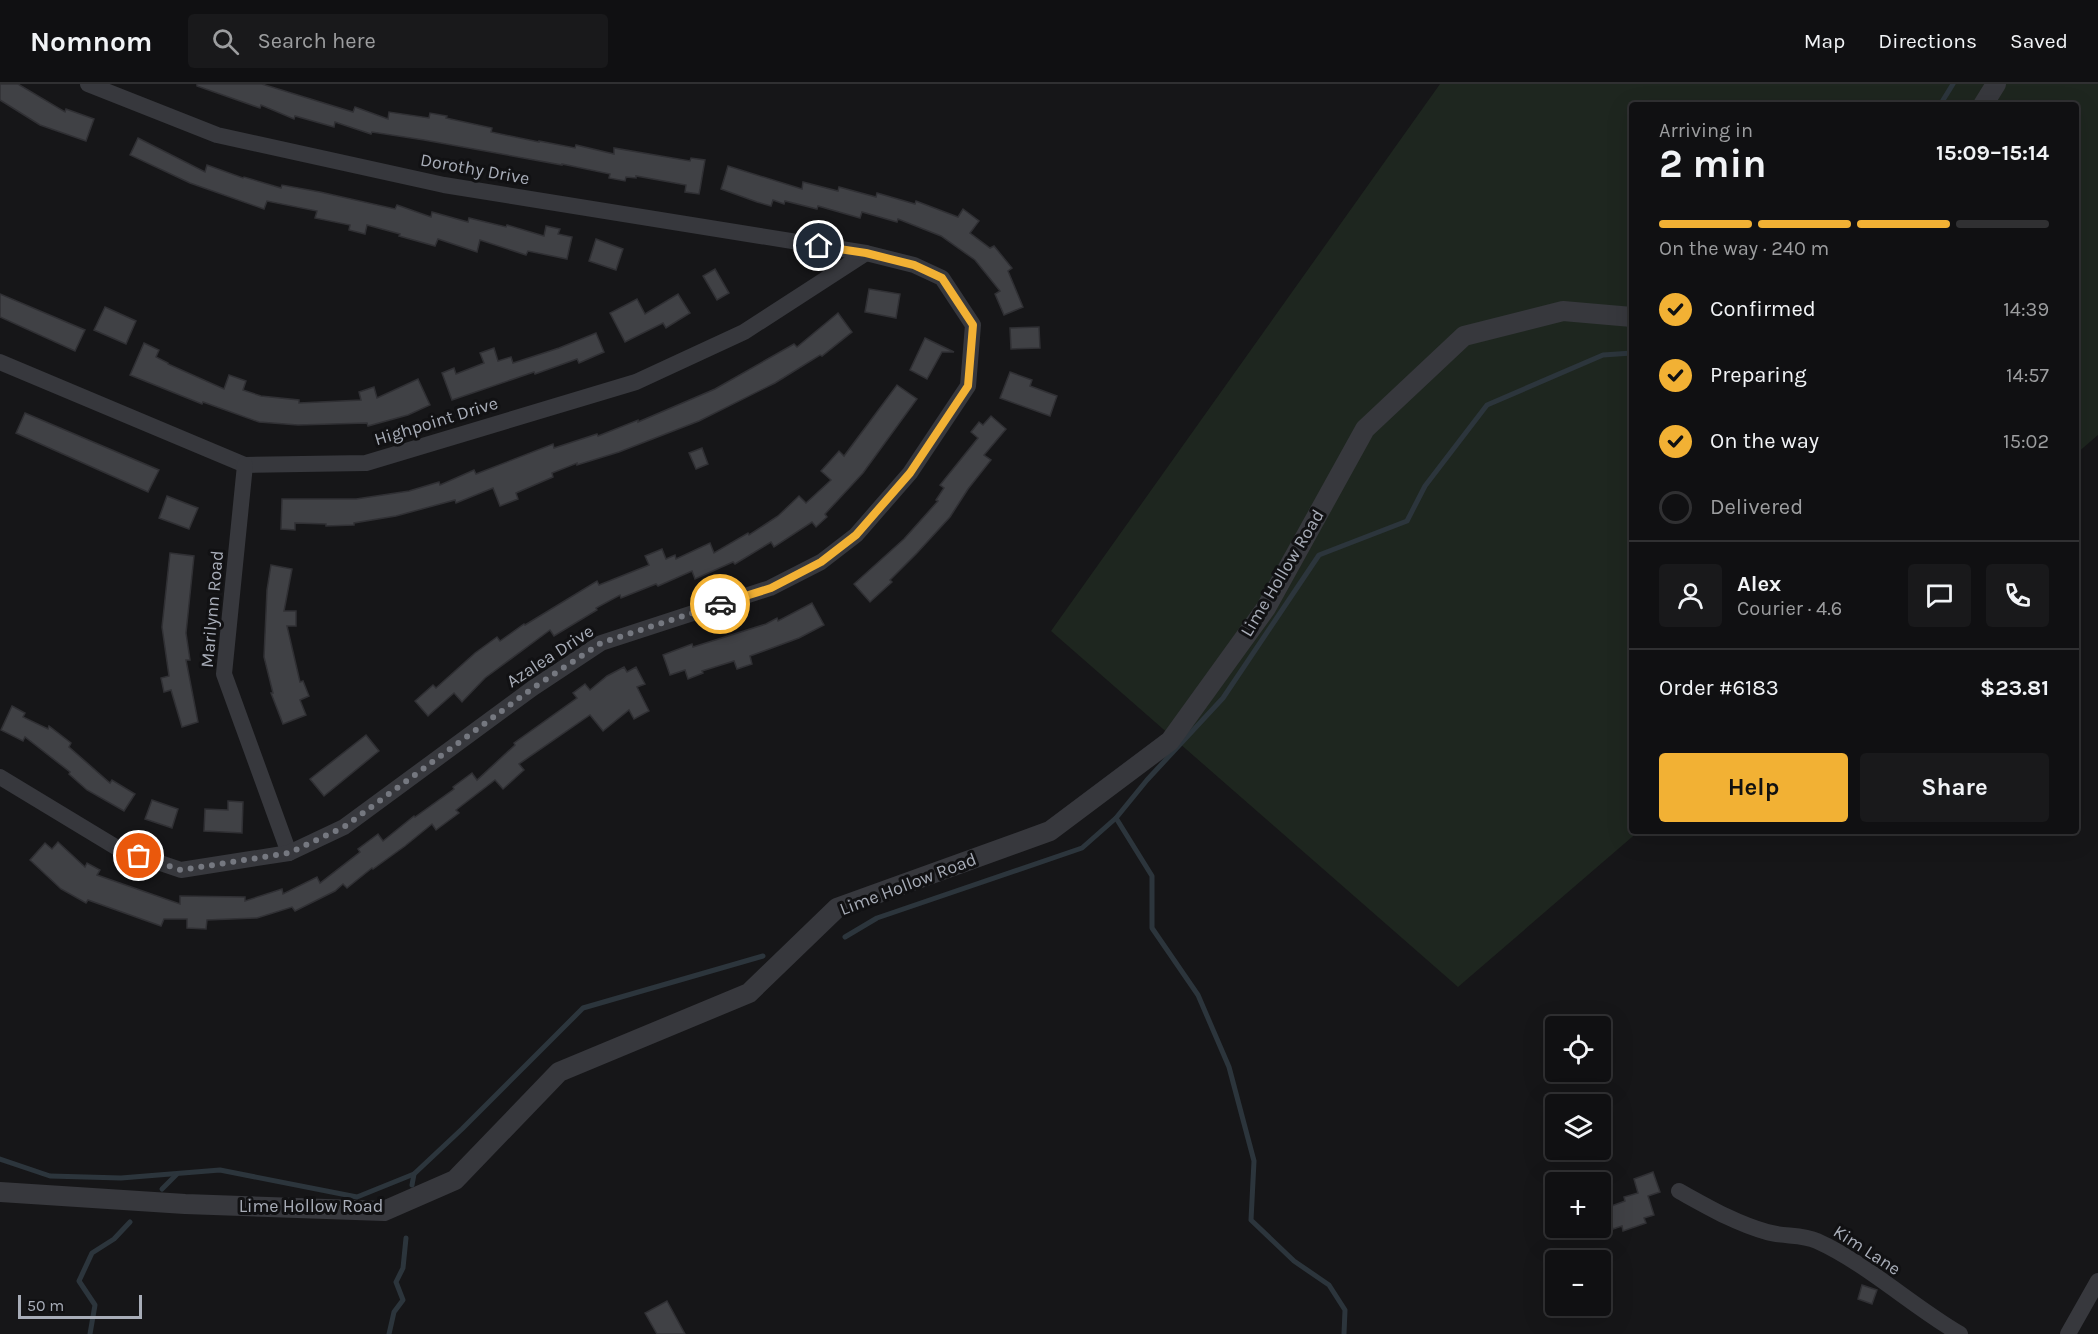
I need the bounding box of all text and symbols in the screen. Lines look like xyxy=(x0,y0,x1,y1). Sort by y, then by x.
search box xyxy=(188,14,608,68)
text: Nomnom xyxy=(30,25,152,58)
icon: search xyxy=(209,25,242,58)
text: Search here xyxy=(257,28,376,54)
text: Map xyxy=(1804,29,1845,53)
text: Directions xyxy=(1878,29,1977,53)
text: Saved xyxy=(2010,29,2068,53)
text: Arriving in xyxy=(1659,119,1753,142)
text: 15:09–15:14 xyxy=(1936,140,2049,166)
text: 2 min xyxy=(1659,141,1767,187)
street label: Dorothy Drive xyxy=(419,149,531,189)
pin xyxy=(793,220,844,271)
icon: home xyxy=(802,229,835,262)
text: On the way · 240 m xyxy=(1659,237,1829,260)
icon: check xyxy=(1659,293,1692,326)
text: Confirmed xyxy=(1710,296,1816,322)
text: 14:39 xyxy=(2003,298,2049,321)
icon: check xyxy=(1659,359,1692,392)
text: Preparing xyxy=(1710,362,1807,388)
text: 14:57 xyxy=(2006,364,2049,387)
street label: Highpoint Drive xyxy=(372,392,500,450)
icon: check xyxy=(1659,425,1692,458)
text: On the way xyxy=(1710,428,1819,454)
text: 15:02 xyxy=(2003,430,2049,453)
text: Delivered xyxy=(1710,494,1803,520)
street label: Lime Hollow Road xyxy=(1235,505,1329,641)
street label: Marilynn Road xyxy=(196,549,228,669)
button: person xyxy=(1659,564,1722,627)
button: chat xyxy=(1908,564,1971,627)
button: phone xyxy=(1986,564,2049,627)
text: Alex xyxy=(1737,571,1781,597)
courier xyxy=(690,574,750,634)
icon: car xyxy=(704,588,737,621)
text: Courier · 4.6 xyxy=(1737,597,1842,620)
street label: Azalea Drive xyxy=(502,620,598,692)
text: Order #6183 xyxy=(1659,675,1779,701)
text: $23.81 xyxy=(1980,675,2049,701)
button: Help xyxy=(1659,753,1848,822)
button: Share xyxy=(1860,753,2049,822)
pin xyxy=(113,830,164,881)
icon: bag xyxy=(122,839,155,872)
street label: Lime Hollow Road xyxy=(837,848,979,920)
map controls xyxy=(1545,1016,1611,1316)
button: locate xyxy=(1545,1016,1611,1082)
button: layers xyxy=(1545,1094,1611,1160)
button: + xyxy=(1545,1172,1611,1238)
street label: Lime Hollow Road xyxy=(239,1195,383,1217)
street label: Kim Lane xyxy=(1829,1220,1905,1280)
button: − xyxy=(1545,1250,1611,1316)
scale bar xyxy=(18,1292,142,1320)
text: 50 m xyxy=(27,1296,64,1315)

